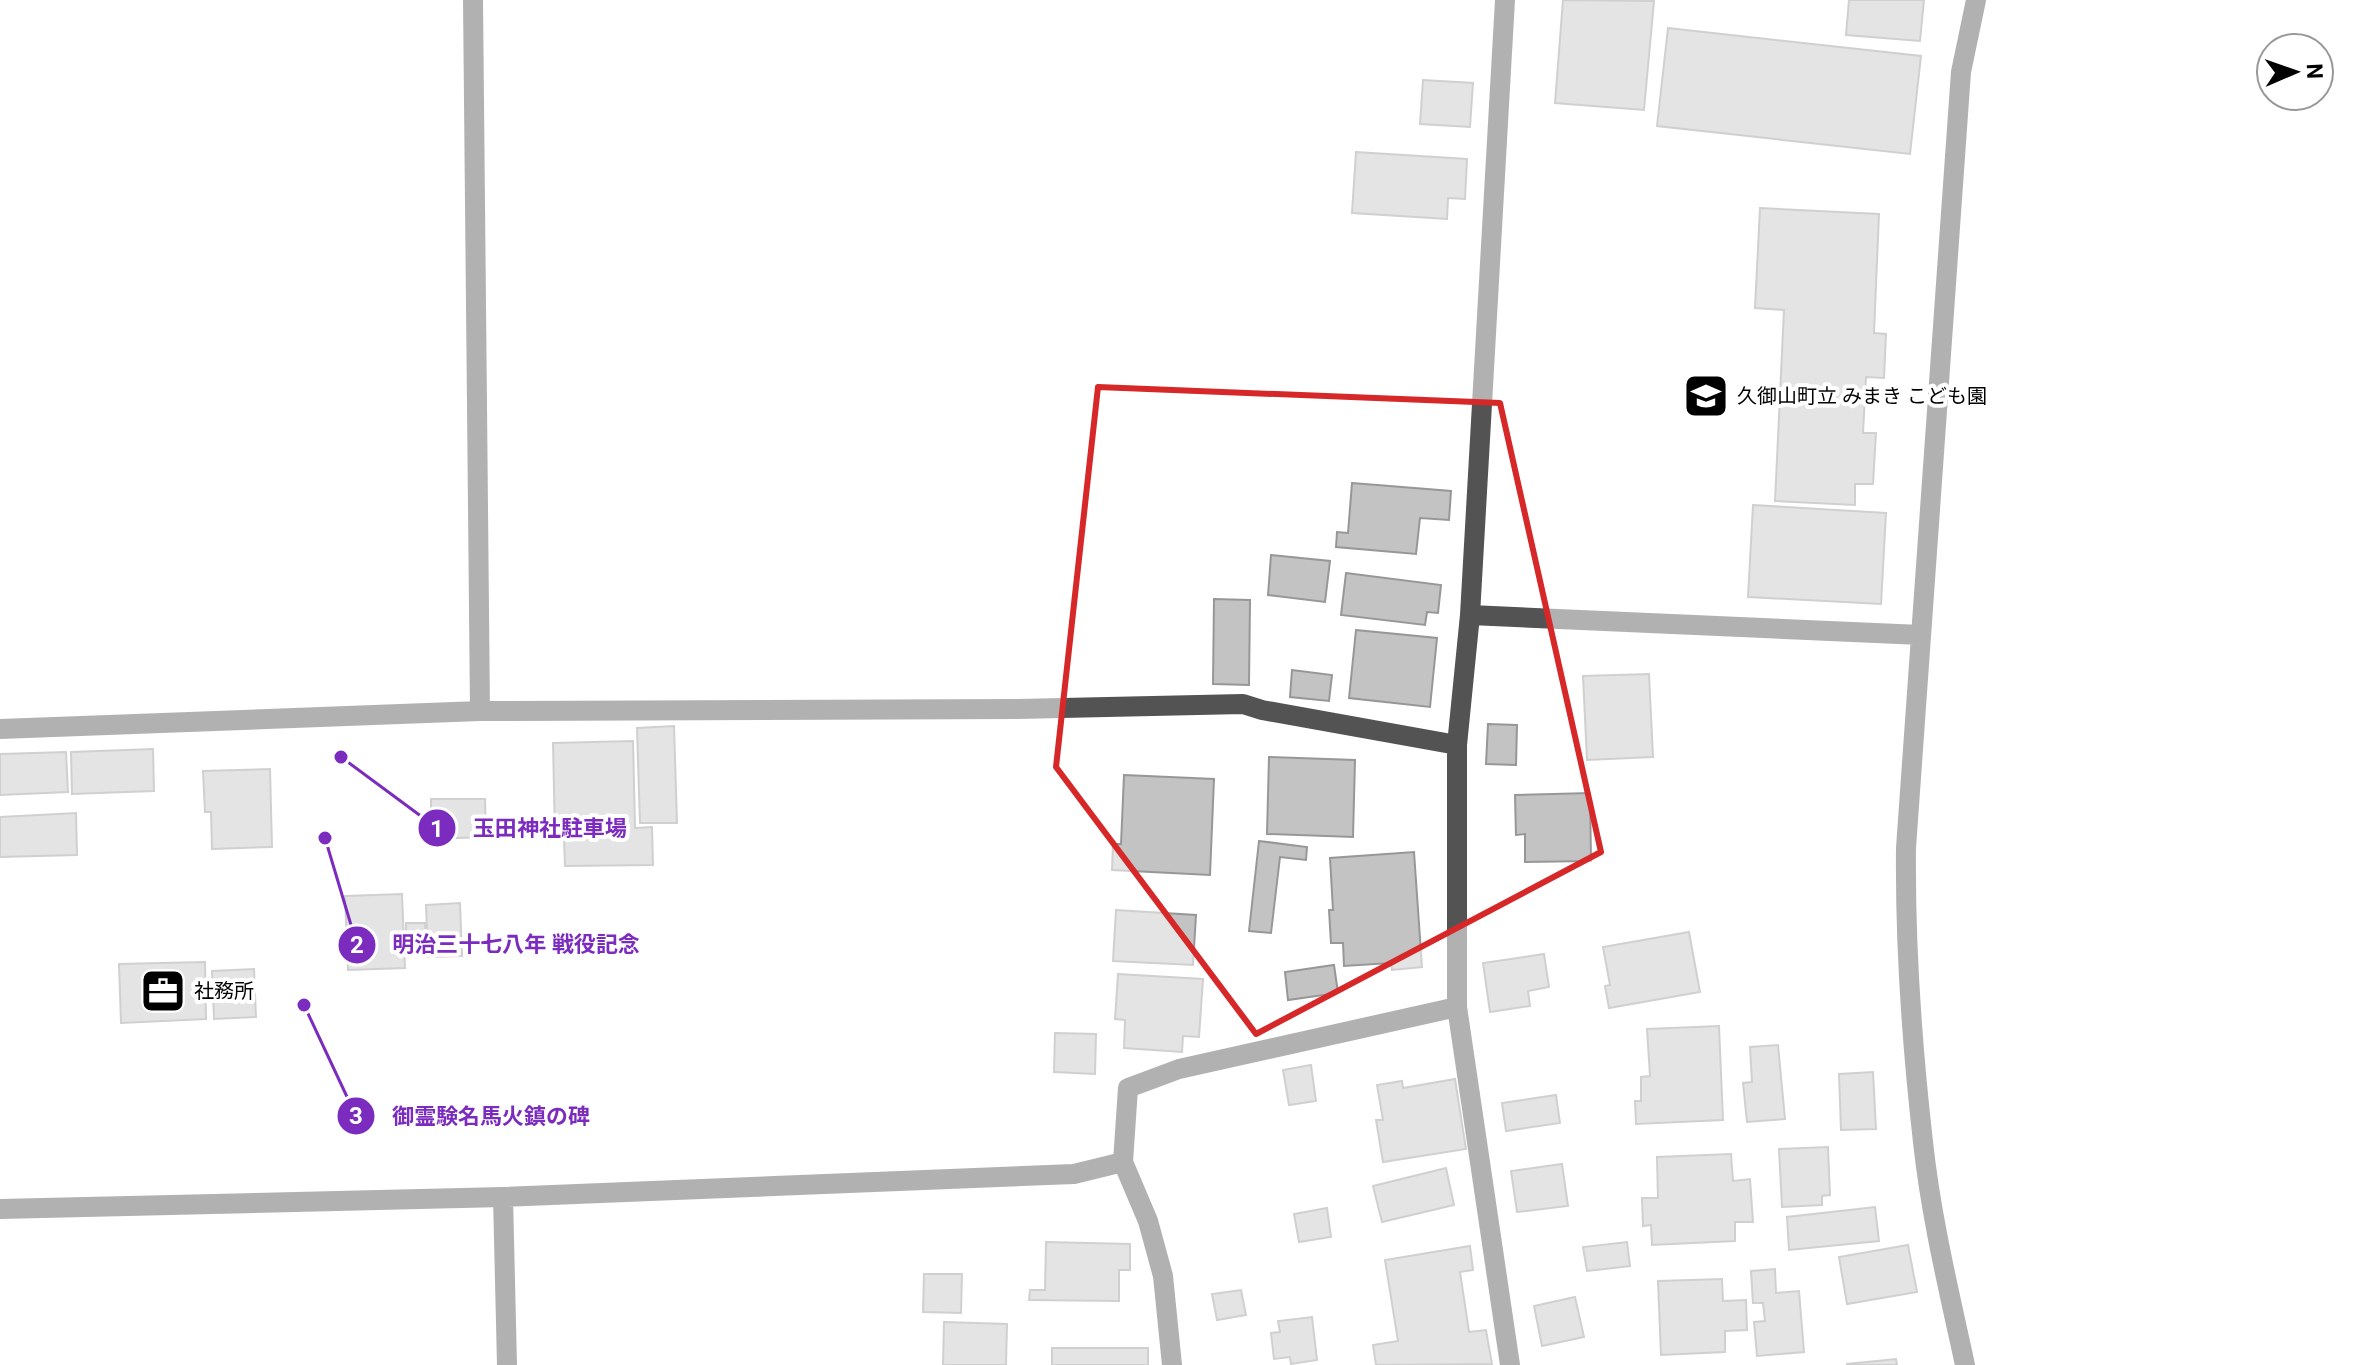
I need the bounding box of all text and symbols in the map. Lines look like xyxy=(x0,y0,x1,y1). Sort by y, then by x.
north arrow xyxy=(2255,32,2335,112)
text: N xyxy=(2302,63,2327,80)
school or university icon: 久御山町立 みまき こども園 xyxy=(1682,372,1730,420)
place label: 久御山町立 みまき こども園 xyxy=(1737,384,1987,408)
callout: 玉田神社駐車場 xyxy=(417,805,643,851)
text: 1 xyxy=(430,815,444,843)
text: 玉田神社駐車場 xyxy=(473,816,627,841)
callout: 明治三十七八年 戦役記念 xyxy=(337,922,656,968)
text: 2 xyxy=(350,931,364,959)
text: 明治三十七八年 戦役記念 xyxy=(392,932,640,957)
office icon: 社務所 xyxy=(139,967,187,1015)
place label: 社務所 xyxy=(194,979,254,1003)
callout: 御霊験名馬火鎮の碑 xyxy=(336,1093,606,1139)
text: 3 xyxy=(349,1102,363,1130)
text: 御霊験名馬火鎮の碑 xyxy=(392,1104,590,1129)

